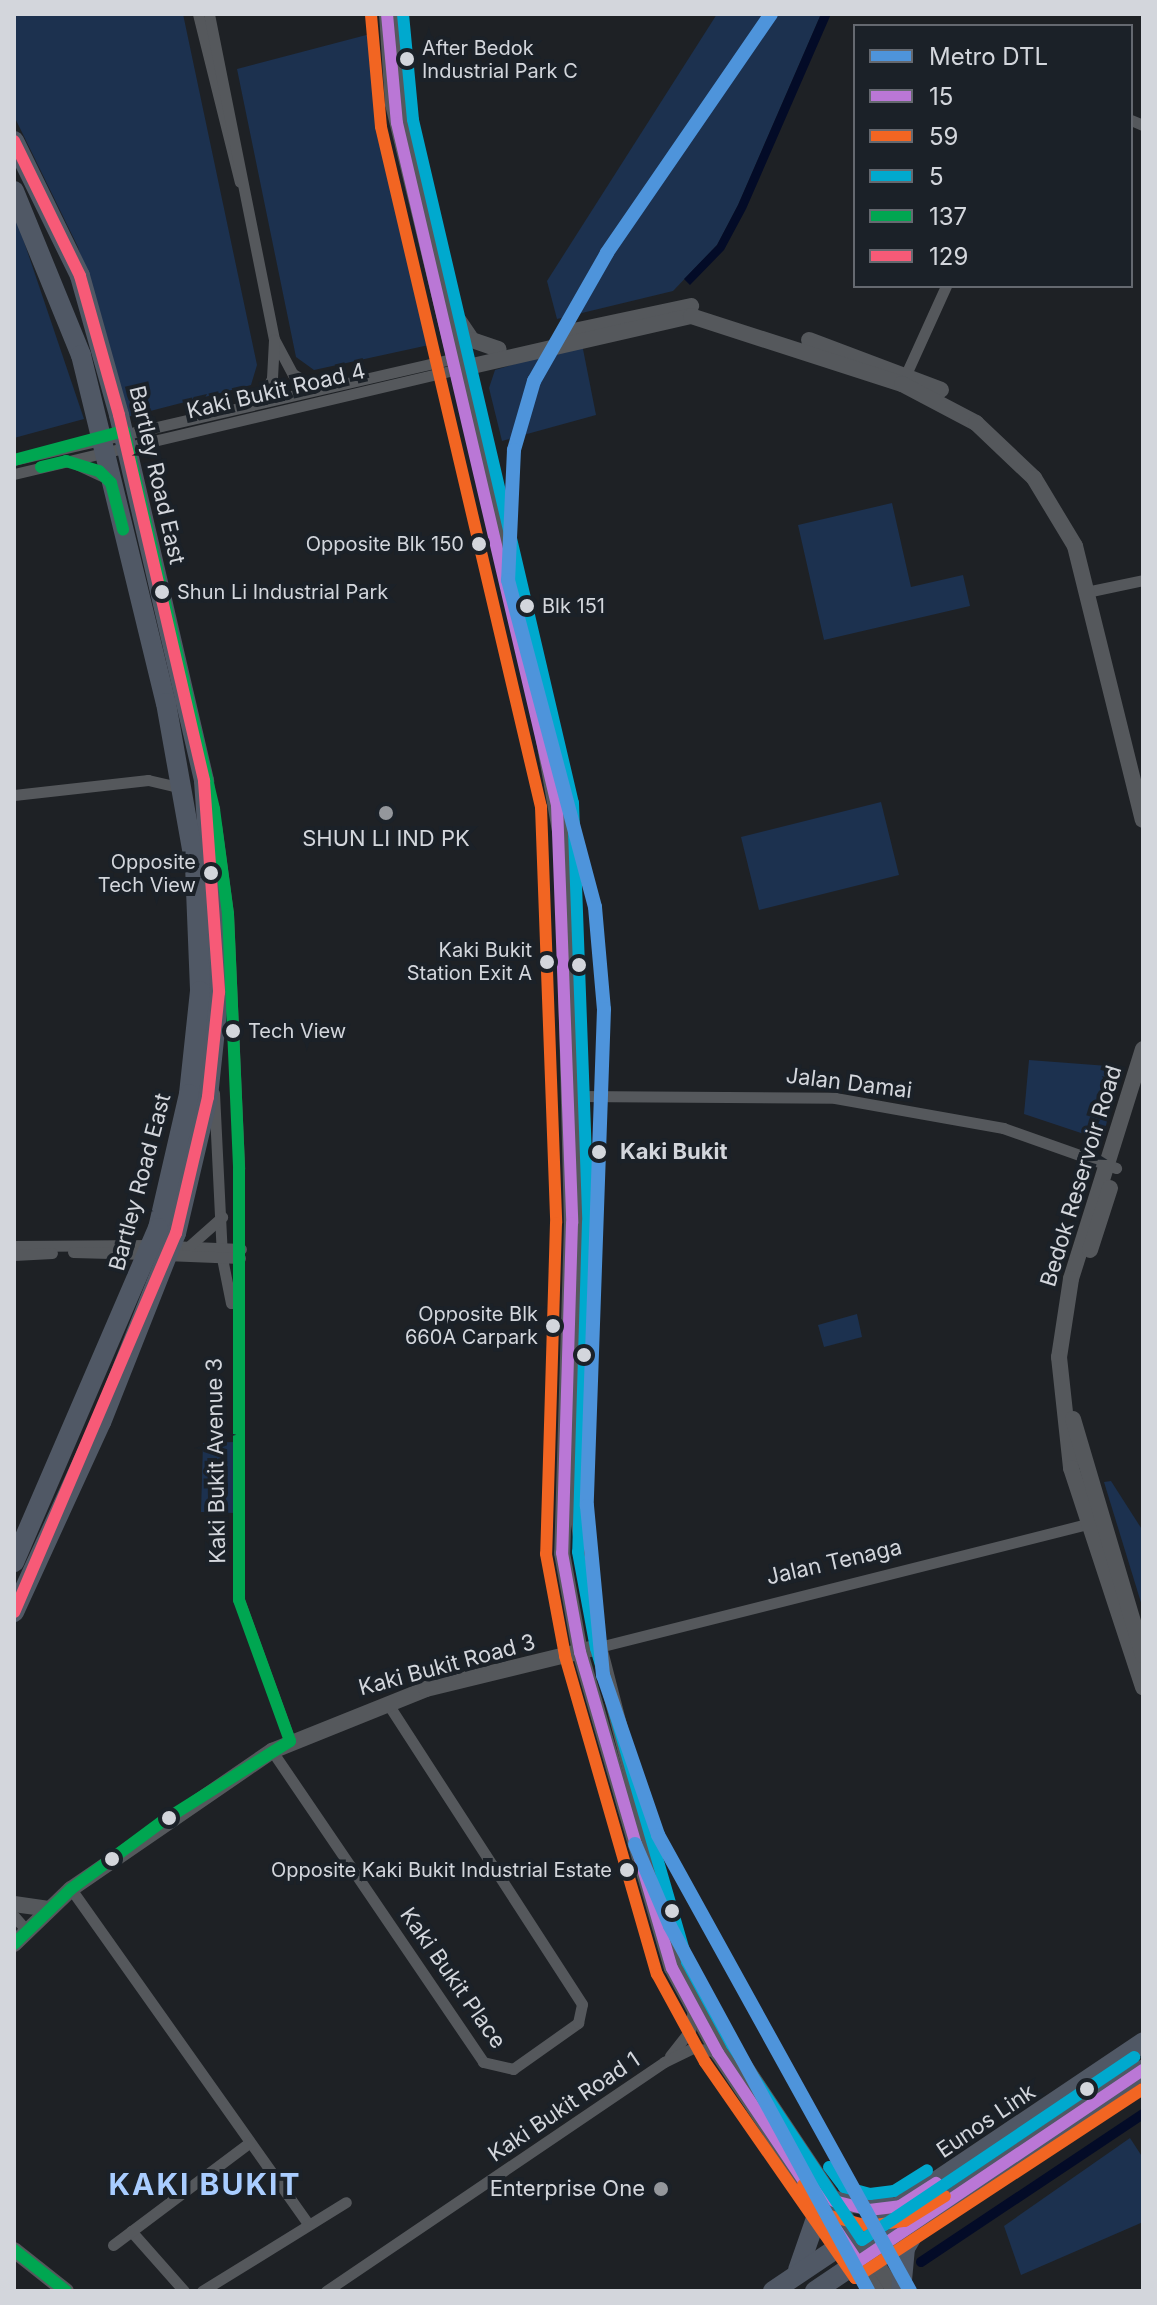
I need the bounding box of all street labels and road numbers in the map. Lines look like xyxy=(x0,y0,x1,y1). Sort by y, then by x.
street label: Kaki Bukit Road 4 xyxy=(184,358,368,424)
street label: Bartley Road East xyxy=(124,383,190,567)
street label: Jalan Damai xyxy=(784,1062,914,1104)
street label: Bedok Reservoir Road xyxy=(1035,1062,1127,1290)
street label: Bartley Road East xyxy=(104,1090,176,1274)
street label: Kaki Bukit Avenue 3 xyxy=(201,1358,231,1564)
street label: Jalan Tenaga xyxy=(764,1534,904,1590)
street label: Kaki Bukit Road 3 xyxy=(356,1629,538,1701)
street label: Kaki Bukit Place xyxy=(395,1902,511,2054)
street label: Kaki Bukit Road 1 xyxy=(483,2047,645,2167)
street label: Eunos Link xyxy=(932,2078,1040,2164)

